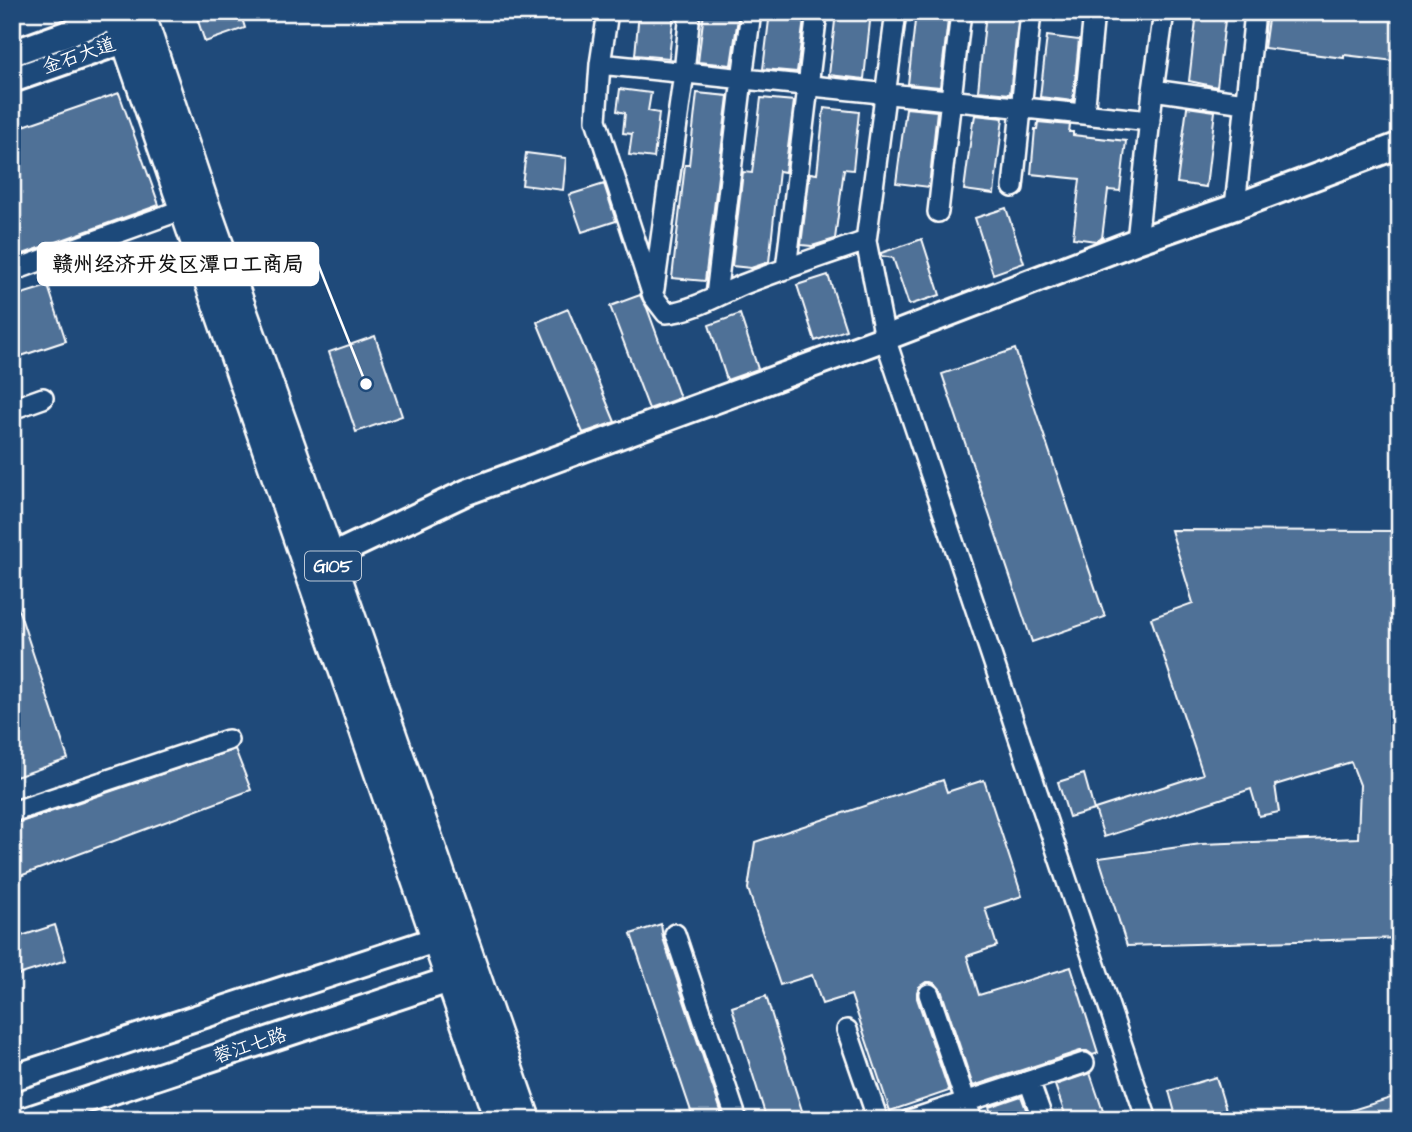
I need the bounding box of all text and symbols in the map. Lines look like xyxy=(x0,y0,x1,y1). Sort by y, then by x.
street label: 金石大道 xyxy=(39,31,119,81)
callout: 赣州经济开发区潭口工商局 xyxy=(38,243,318,285)
text: 赣州经济开发区潭口工商局 xyxy=(52,250,304,279)
road number: G105 xyxy=(305,552,361,580)
street label: 蓉江七路 xyxy=(210,1021,290,1071)

